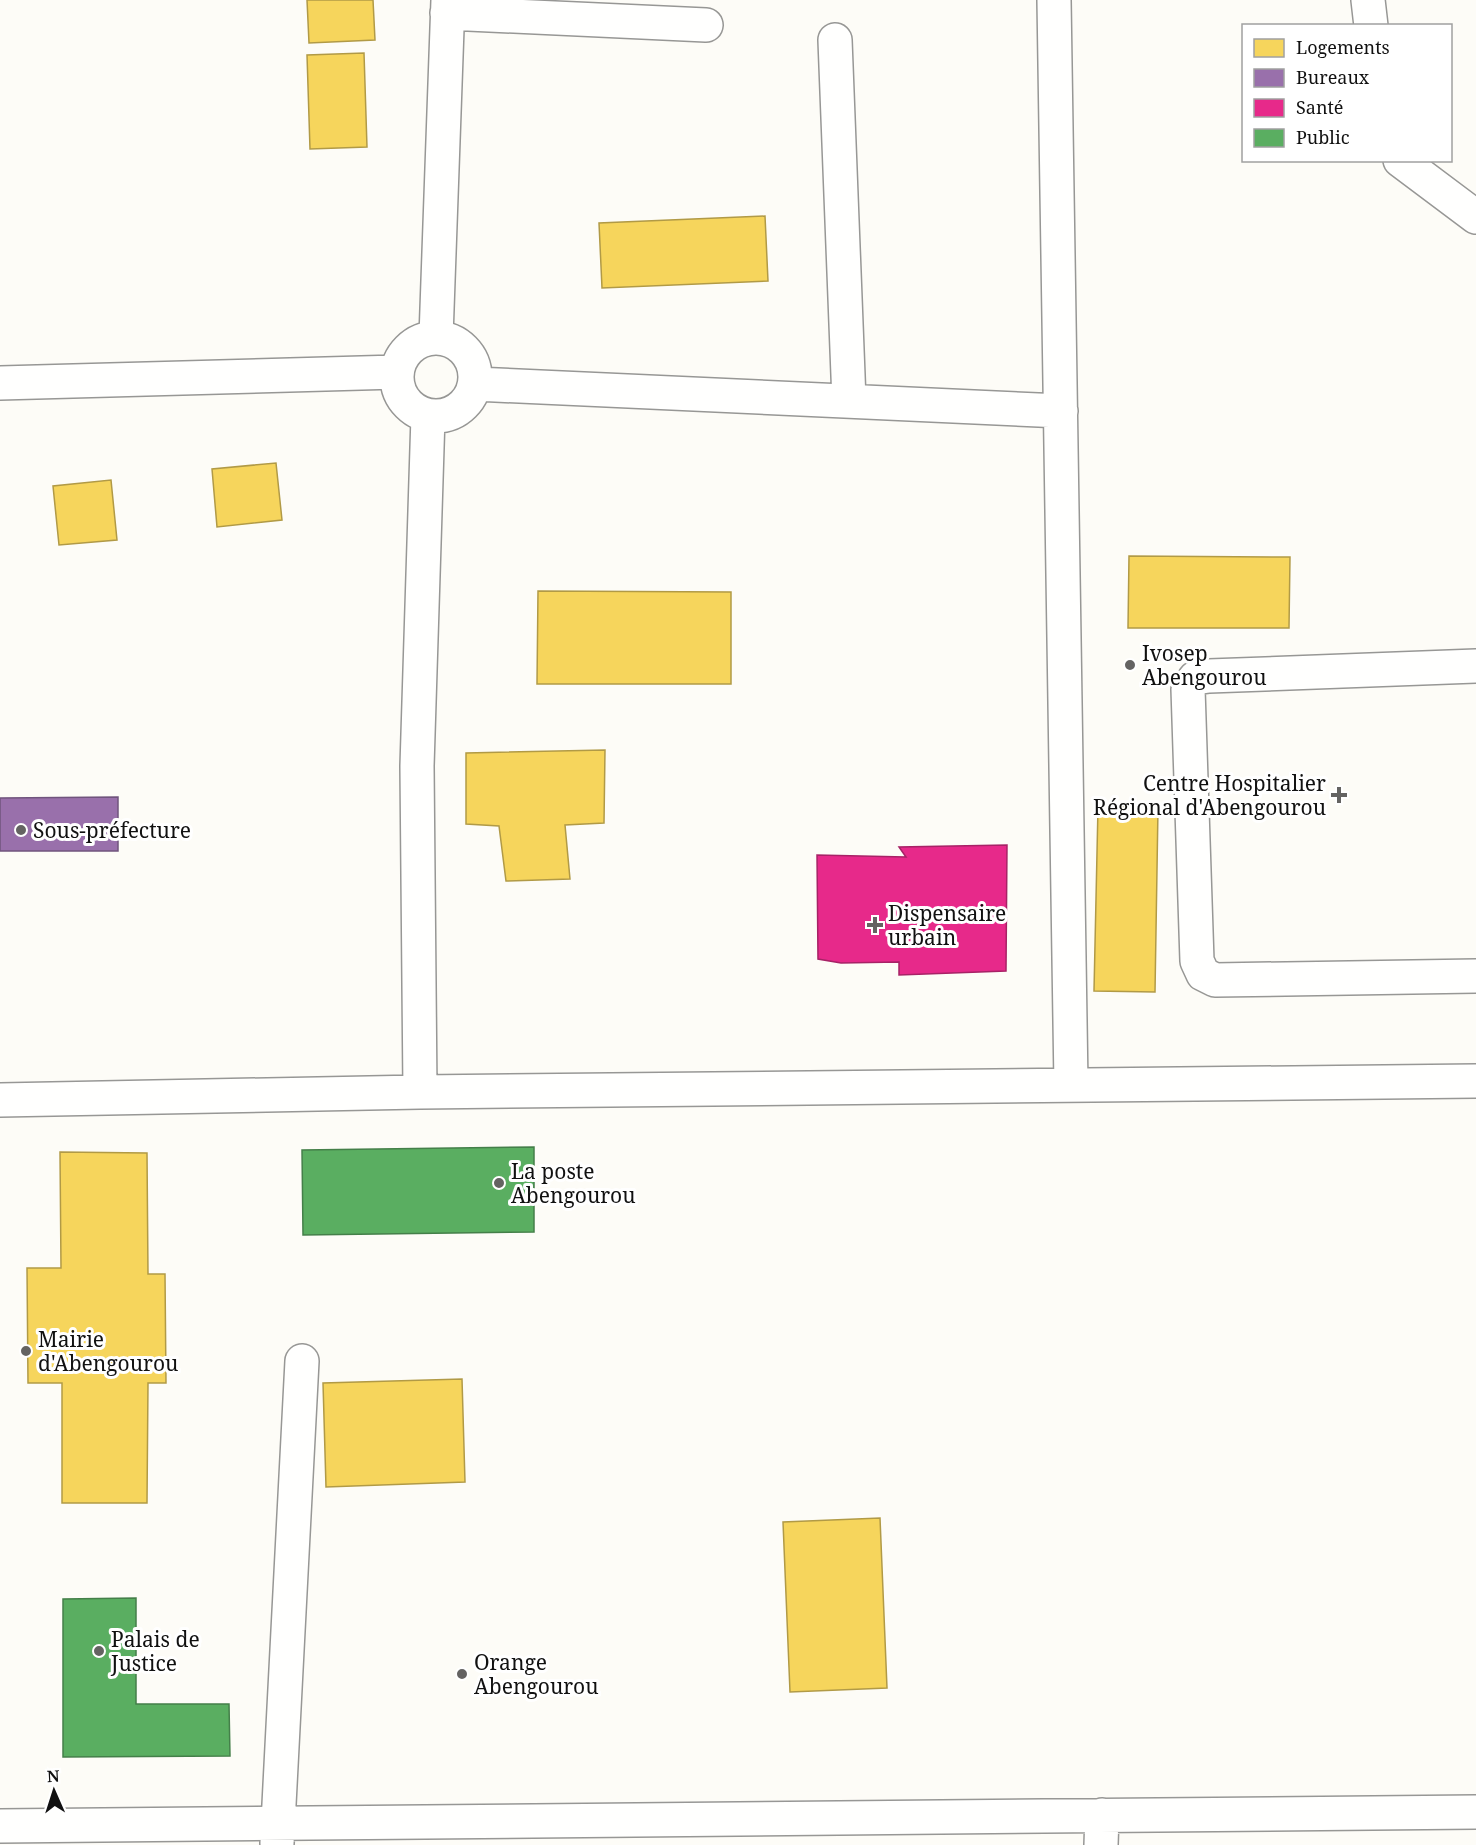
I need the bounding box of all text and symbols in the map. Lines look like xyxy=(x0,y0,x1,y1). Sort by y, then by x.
legend xyxy=(1242,24,1452,162)
text: Logements xyxy=(1296,35,1390,59)
text: Bureaux xyxy=(1296,65,1370,89)
text: Santé xyxy=(1296,95,1344,119)
text: Public xyxy=(1296,125,1350,149)
place label: Ivosep Abengourou xyxy=(1142,639,1267,691)
marker: Ivosep Abengourou xyxy=(1123,658,1137,672)
place label: Centre Hospitalier Régional d'Abengourou xyxy=(1093,769,1326,821)
marker: Centre Hospitalier Régional d'Abengourou xyxy=(1330,786,1348,804)
place label: Sous-préfecture xyxy=(33,816,191,844)
marker: Sous-préfecture xyxy=(14,823,28,837)
place label: Dispensaire urbain xyxy=(888,899,1006,951)
marker: Dispensaire urbain xyxy=(866,916,884,934)
place label: La poste Abengourou xyxy=(511,1157,636,1209)
marker: La poste Abengourou xyxy=(492,1176,506,1190)
place label: Mairie d'Abengourou xyxy=(38,1325,178,1377)
marker: Mairie d'Abengourou xyxy=(19,1344,33,1358)
place label: Palais de Justice xyxy=(110,1625,200,1677)
marker: Palais de Justice xyxy=(92,1644,106,1658)
place label: Orange Abengourou xyxy=(474,1648,599,1700)
marker: Orange Abengourou xyxy=(455,1667,469,1681)
north arrow xyxy=(24,1761,84,1821)
text: N xyxy=(46,1765,60,1787)

